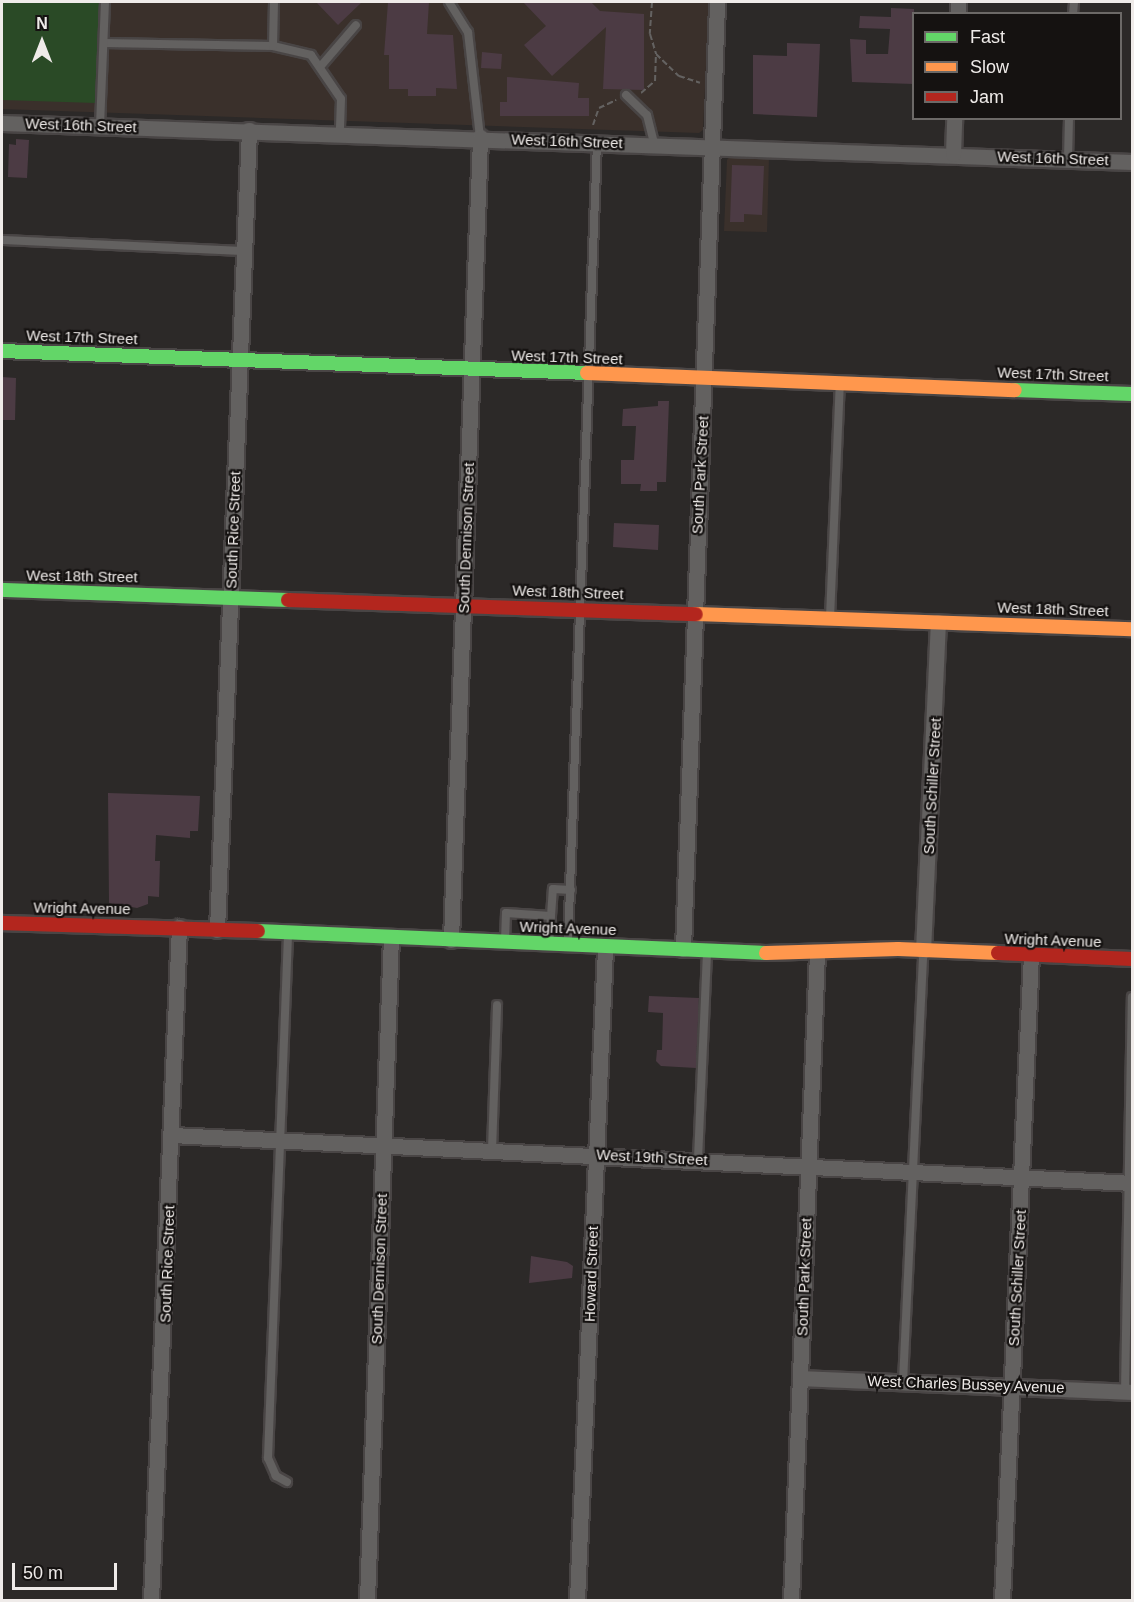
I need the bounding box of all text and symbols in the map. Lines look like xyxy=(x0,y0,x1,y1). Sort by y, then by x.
north arrow xyxy=(12,12,72,72)
legend xyxy=(912,12,1122,120)
text: N xyxy=(36,15,48,32)
text: Fast xyxy=(970,27,1005,47)
text: Slow xyxy=(970,57,1009,77)
text: Jam xyxy=(970,87,1004,107)
street label: West 16th Street xyxy=(25,114,137,136)
street label: West 16th Street xyxy=(511,130,623,152)
street label: West 16th Street xyxy=(997,147,1109,169)
street label: West 17th Street xyxy=(26,326,138,348)
street label: West 17th Street xyxy=(511,346,623,368)
street label: West 17th Street xyxy=(997,363,1109,385)
street label: South Park Street xyxy=(688,415,712,535)
street label: South Dennison Street xyxy=(454,462,478,614)
street label: South Rice Street xyxy=(222,471,244,589)
street label: West 18th Street xyxy=(26,566,138,586)
street label: West 18th Street xyxy=(512,581,624,603)
street label: West 18th Street xyxy=(997,598,1109,620)
street label: South Schiller Street xyxy=(919,717,945,855)
street label: Wright Avenue xyxy=(33,898,131,918)
street label: Wright Avenue xyxy=(519,917,617,939)
street label: Wright Avenue xyxy=(1004,929,1102,951)
street label: West 19th Street xyxy=(596,1145,708,1169)
street label: South Dennison Street xyxy=(367,1193,391,1345)
street label: South Rice Street xyxy=(156,1205,178,1323)
street label: South Schiller Street xyxy=(1004,1209,1030,1347)
street label: South Park Street xyxy=(793,1218,815,1336)
street label: Howard Street xyxy=(580,1226,602,1322)
street label: West Charles Bussey Avenue xyxy=(867,1372,1065,1396)
scale bar xyxy=(15,1551,120,1589)
text: 50 m xyxy=(23,1563,63,1583)

